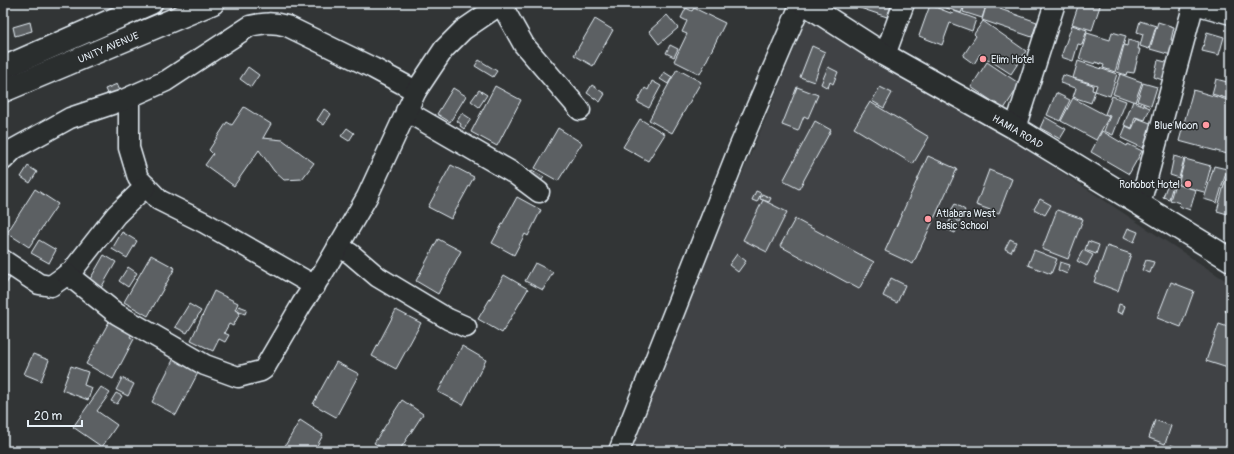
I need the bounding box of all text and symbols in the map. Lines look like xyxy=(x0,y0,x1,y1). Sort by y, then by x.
street label: UNITY AVENUE xyxy=(76,30,141,66)
marker: Elim Hotel xyxy=(978,54,988,64)
place label: Elim Hotel xyxy=(991,54,1034,66)
street label: HAMIA ROAD xyxy=(990,113,1045,151)
place label: Blue Moon xyxy=(1154,120,1198,132)
marker: Blue Moon xyxy=(1201,120,1211,130)
place label: Rohobot Hotel xyxy=(1119,179,1180,191)
marker: Rohobot Hotel xyxy=(1183,179,1193,189)
place label: Atlabara West Basic School xyxy=(936,208,996,232)
marker: Atlabara West Basic School xyxy=(923,214,933,224)
scale bar xyxy=(28,402,82,428)
text: 20 m xyxy=(34,409,63,424)

